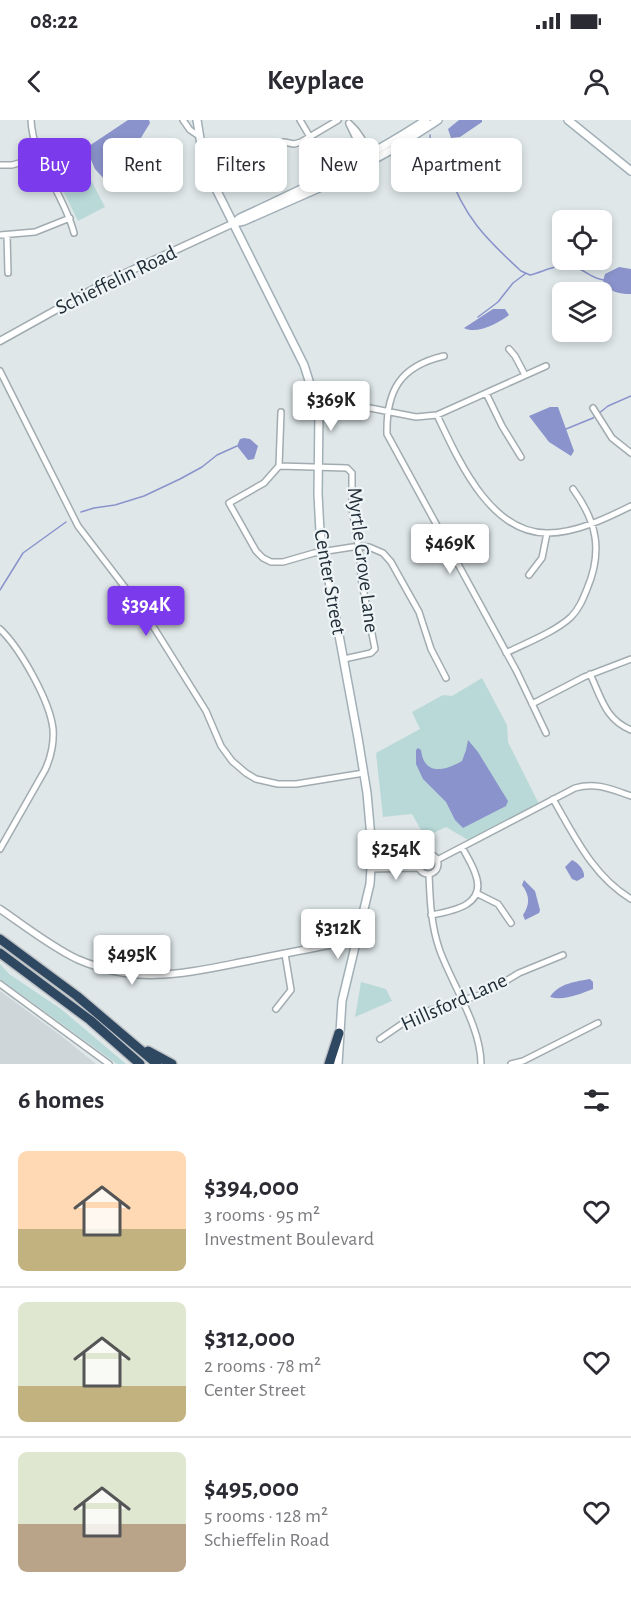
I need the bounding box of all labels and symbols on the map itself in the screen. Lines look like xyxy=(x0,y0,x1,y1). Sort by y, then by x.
street label: Schieffelin Road xyxy=(52,242,180,318)
pin: $369K xyxy=(289,381,373,432)
street label: Myrtle Grove Lane xyxy=(344,486,382,634)
pin: $469K xyxy=(408,524,492,575)
street label: Center Street xyxy=(310,528,350,637)
pin: $394K xyxy=(104,586,188,637)
pin: $254K xyxy=(354,830,438,881)
pin: $312K xyxy=(296,909,380,960)
pin: $495K xyxy=(90,935,174,986)
street label: Hillsford Lane xyxy=(398,969,510,1035)

